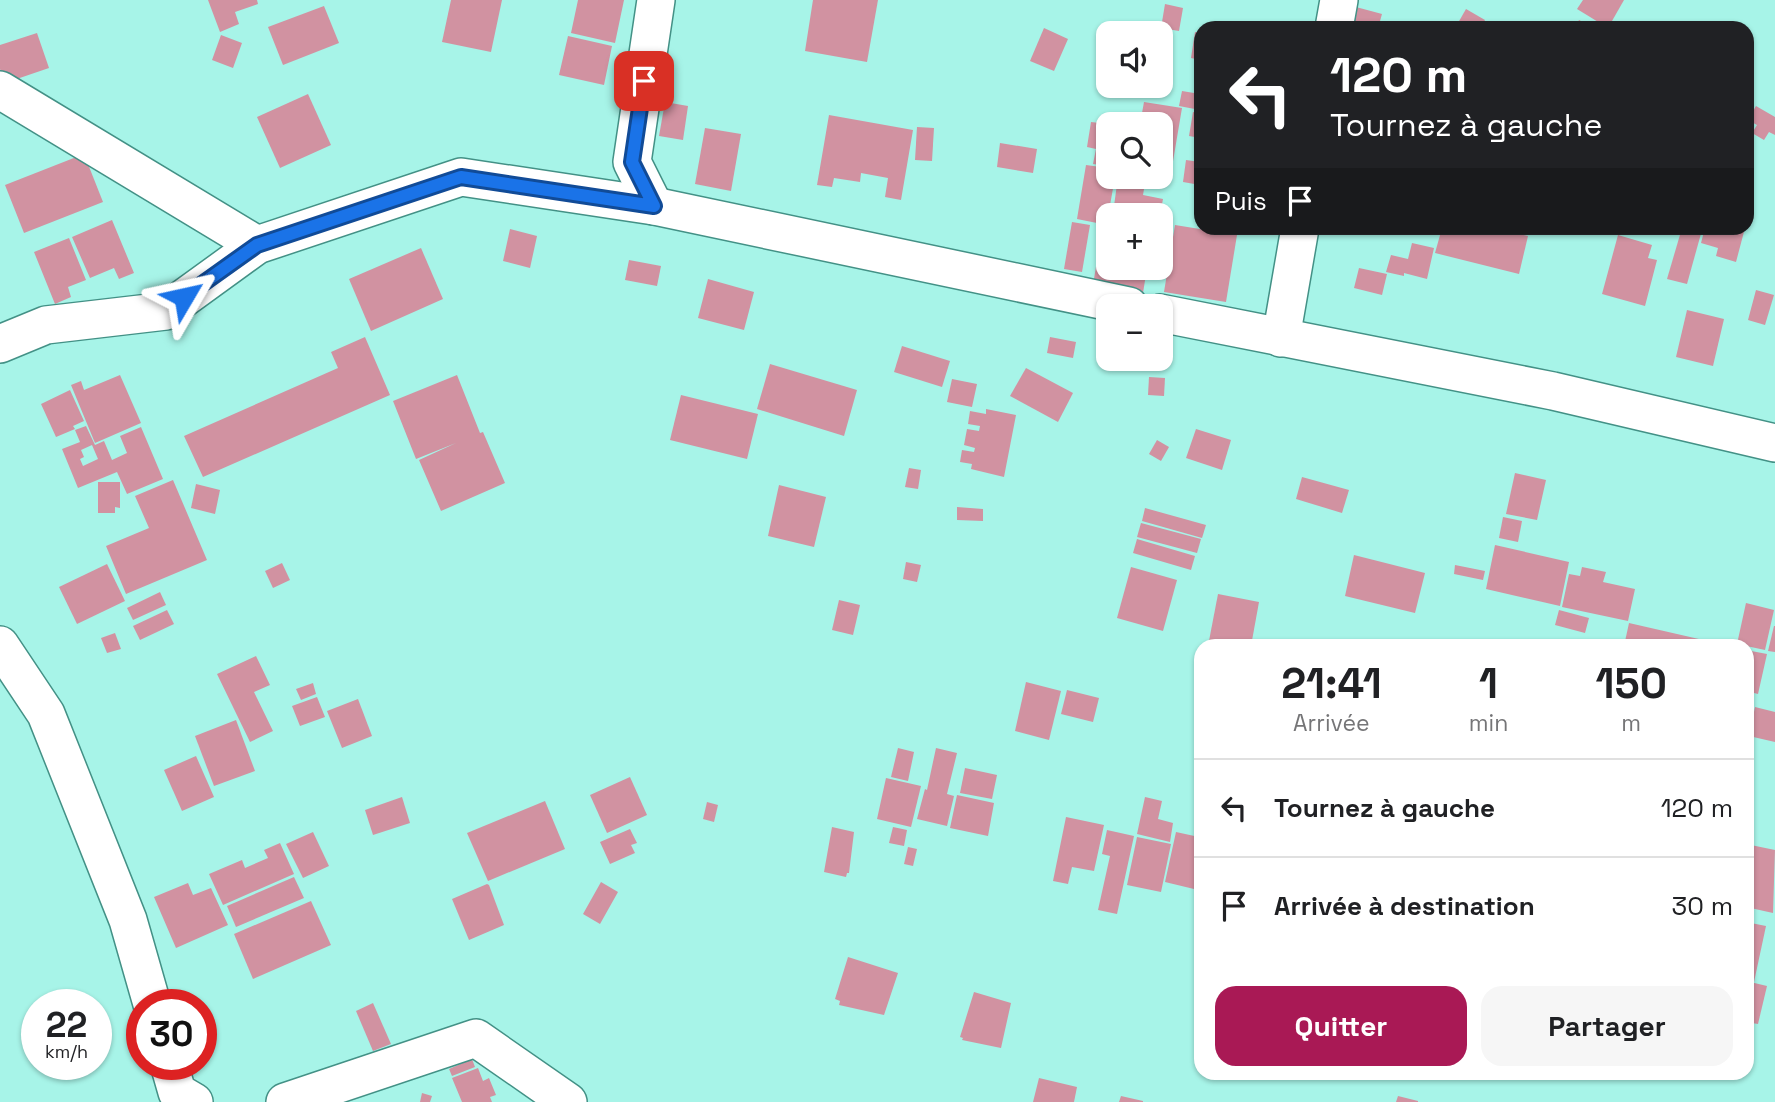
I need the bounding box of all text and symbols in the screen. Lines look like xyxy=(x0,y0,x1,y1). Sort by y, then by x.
map controls xyxy=(1096,21,1173,371)
button: sound xyxy=(1096,21,1173,98)
text: 120 m xyxy=(1330,44,1467,106)
icon: left xyxy=(1215,49,1306,140)
pin xyxy=(614,51,674,111)
icon: arrive xyxy=(625,62,663,100)
text: Tournez à gauche xyxy=(1330,105,1602,145)
button: search xyxy=(1096,112,1173,189)
icon: arrive xyxy=(1281,182,1319,220)
text: Puis xyxy=(1215,184,1267,218)
button: + xyxy=(1096,203,1173,280)
position arrow xyxy=(147,260,221,334)
button: − xyxy=(1096,294,1173,371)
text: 21:41 xyxy=(1281,657,1382,710)
text: 1 xyxy=(1479,657,1498,710)
text: 150 xyxy=(1595,657,1667,710)
text: Arrivée xyxy=(1293,708,1370,738)
text: min xyxy=(1469,708,1508,738)
text: m xyxy=(1621,708,1641,738)
icon: left xyxy=(1215,789,1253,827)
text: Tournez à gauche xyxy=(1274,791,1495,825)
text: 120 m xyxy=(1661,791,1733,825)
icon: arrive xyxy=(1215,887,1253,925)
text: Arrivée à destination xyxy=(1274,889,1535,923)
text: 30 m xyxy=(1672,889,1733,923)
button: Quitter xyxy=(1215,986,1467,1066)
button: Partager xyxy=(1481,986,1733,1066)
speed limit sign: 30 xyxy=(126,989,217,1080)
text: 22 xyxy=(46,1003,87,1047)
text: km/h xyxy=(45,1040,88,1063)

